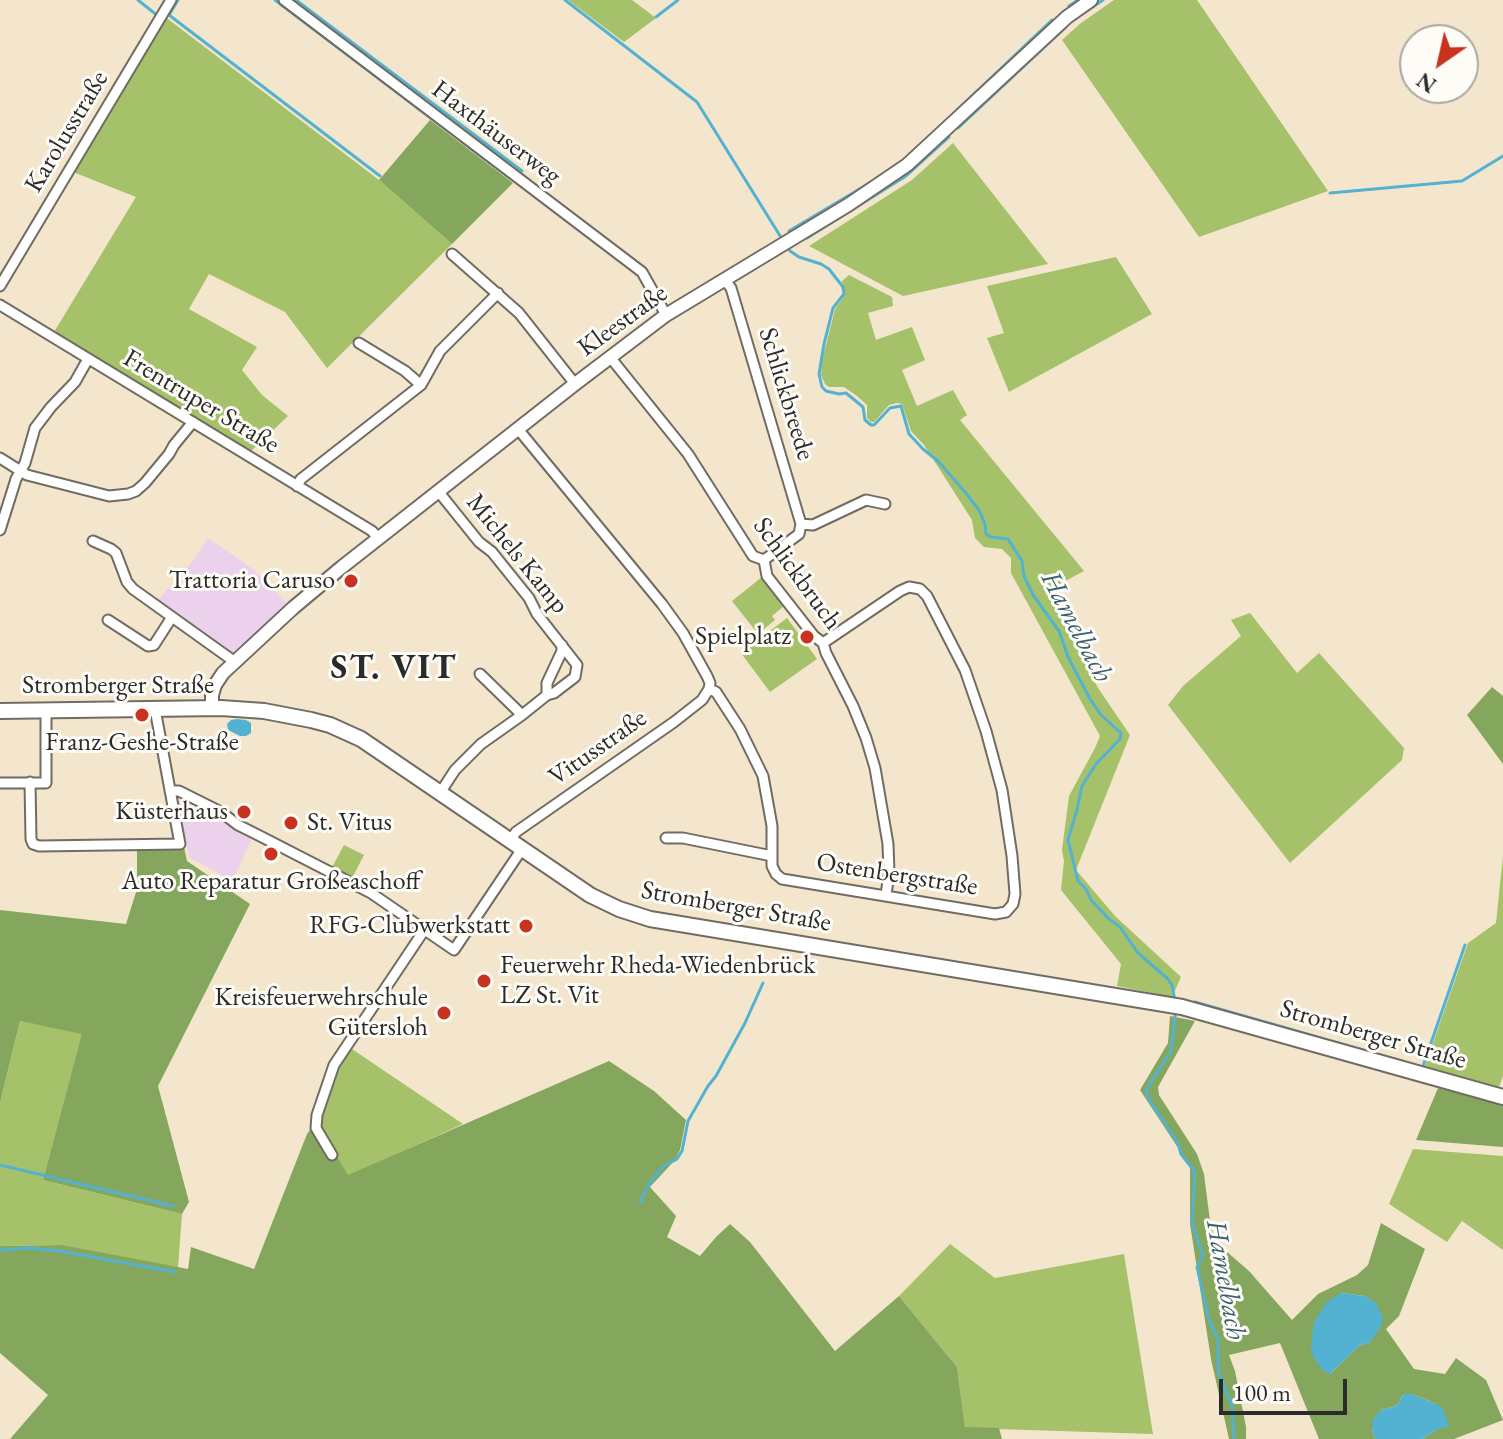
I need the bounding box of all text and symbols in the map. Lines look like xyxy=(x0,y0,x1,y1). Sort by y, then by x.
north arrow xyxy=(1399,24,1479,104)
street label: Karolusstraße xyxy=(18,65,116,199)
text: N xyxy=(1411,66,1442,100)
street label: Haxthäuserweg xyxy=(425,74,567,192)
street label: Kleestraße xyxy=(572,278,674,364)
street label: Schlickbreede xyxy=(751,324,821,464)
street label: Frentruper Straße xyxy=(117,343,285,461)
street label: Michels Kamp xyxy=(459,488,575,620)
street label: Schlickbruch xyxy=(746,512,848,636)
place label: Trattoria Caruso xyxy=(169,565,335,597)
water label: Hamelbach xyxy=(1033,566,1119,688)
marker: Trattoria Caruso xyxy=(342,572,360,590)
place label: Spielplatz xyxy=(695,621,791,653)
marker: Spielplatz xyxy=(798,628,816,646)
district label: ST. VIT xyxy=(331,649,457,689)
street label: Stromberger Straße xyxy=(22,670,214,702)
street label: Vitusstraße xyxy=(543,703,653,793)
marker: Franz-Geshe-Straße xyxy=(133,706,151,724)
place label: Franz-Geshe-Straße xyxy=(45,727,239,759)
place label: Küsterhaus xyxy=(115,796,228,828)
marker: Küsterhaus xyxy=(235,803,253,821)
place label: St. Vitus xyxy=(307,807,392,839)
marker: St. Vitus xyxy=(282,814,300,832)
marker: Auto Reparatur Großeaschoff xyxy=(262,845,280,863)
street label: Ostenbergstraße xyxy=(814,847,980,903)
place label: Auto Reparatur Großeaschoff xyxy=(121,866,421,898)
street label: Stromberger Straße xyxy=(639,875,833,939)
place label: RFG-Clubwerkstatt xyxy=(309,910,510,942)
marker: RFG-Clubwerkstatt xyxy=(517,917,535,935)
place label: Feuerwehr Rheda-Wiedenbrück LZ St. Vit xyxy=(500,950,816,1012)
marker: Feuerwehr Rheda-Wiedenbrück LZ St. Vit xyxy=(475,972,493,990)
place label: Kreisfeuerwehrschule Gütersloh xyxy=(215,982,428,1044)
street label: Stromberger Straße xyxy=(1276,994,1470,1076)
marker: Kreisfeuerwehrschule Gütersloh xyxy=(435,1004,453,1022)
water label: Hamelbach xyxy=(1198,1218,1252,1342)
scale bar xyxy=(1223,1363,1351,1413)
text: 100 m xyxy=(1233,1377,1291,1408)

